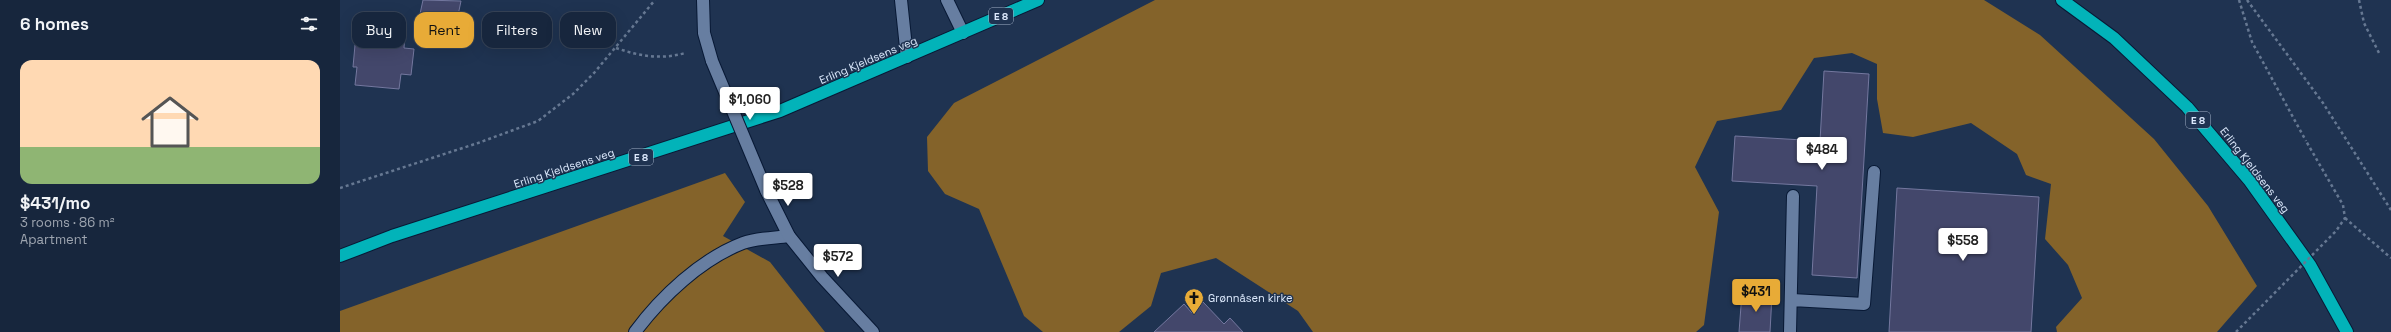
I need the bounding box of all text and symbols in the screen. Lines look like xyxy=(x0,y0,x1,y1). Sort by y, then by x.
road number: E 8 xyxy=(989,8,1013,24)
chip: Buy xyxy=(352,12,406,48)
chip: Rent xyxy=(414,12,474,48)
chip: Filters xyxy=(482,12,552,48)
chip: New xyxy=(560,12,616,48)
text: 6 homes xyxy=(20,13,89,35)
icon: filters xyxy=(298,13,320,35)
street label: Erling Kjeldsens veg xyxy=(817,33,919,87)
icon: home xyxy=(134,86,206,158)
pin: $1,060 xyxy=(717,87,783,121)
text: $1,060 xyxy=(729,91,771,108)
road number: E 8 xyxy=(2186,112,2210,128)
street label: Erling Kjeldsens veg xyxy=(2217,124,2293,216)
pin: $484 xyxy=(1798,137,1846,171)
text: $484 xyxy=(1806,141,1838,158)
street label: Erling Kjeldsens veg xyxy=(512,145,616,191)
road number: E 8 xyxy=(629,149,653,165)
pin: $528 xyxy=(764,173,812,207)
text: $528 xyxy=(772,177,804,194)
text: $431/mo xyxy=(20,192,90,214)
text: 3 rooms · 86 m² xyxy=(20,214,114,231)
pin: $558 xyxy=(1939,228,1987,262)
text: Apartment xyxy=(20,231,88,248)
text: $558 xyxy=(1947,232,1979,249)
pin: $572 xyxy=(814,244,862,278)
text: $572 xyxy=(823,248,853,265)
pin: $431 xyxy=(1732,279,1780,313)
text: $431 xyxy=(1741,283,1771,300)
church icon: Grønnåsen kirke xyxy=(1183,287,1205,315)
place label: Grønnåsen kirke xyxy=(1208,291,1293,305)

